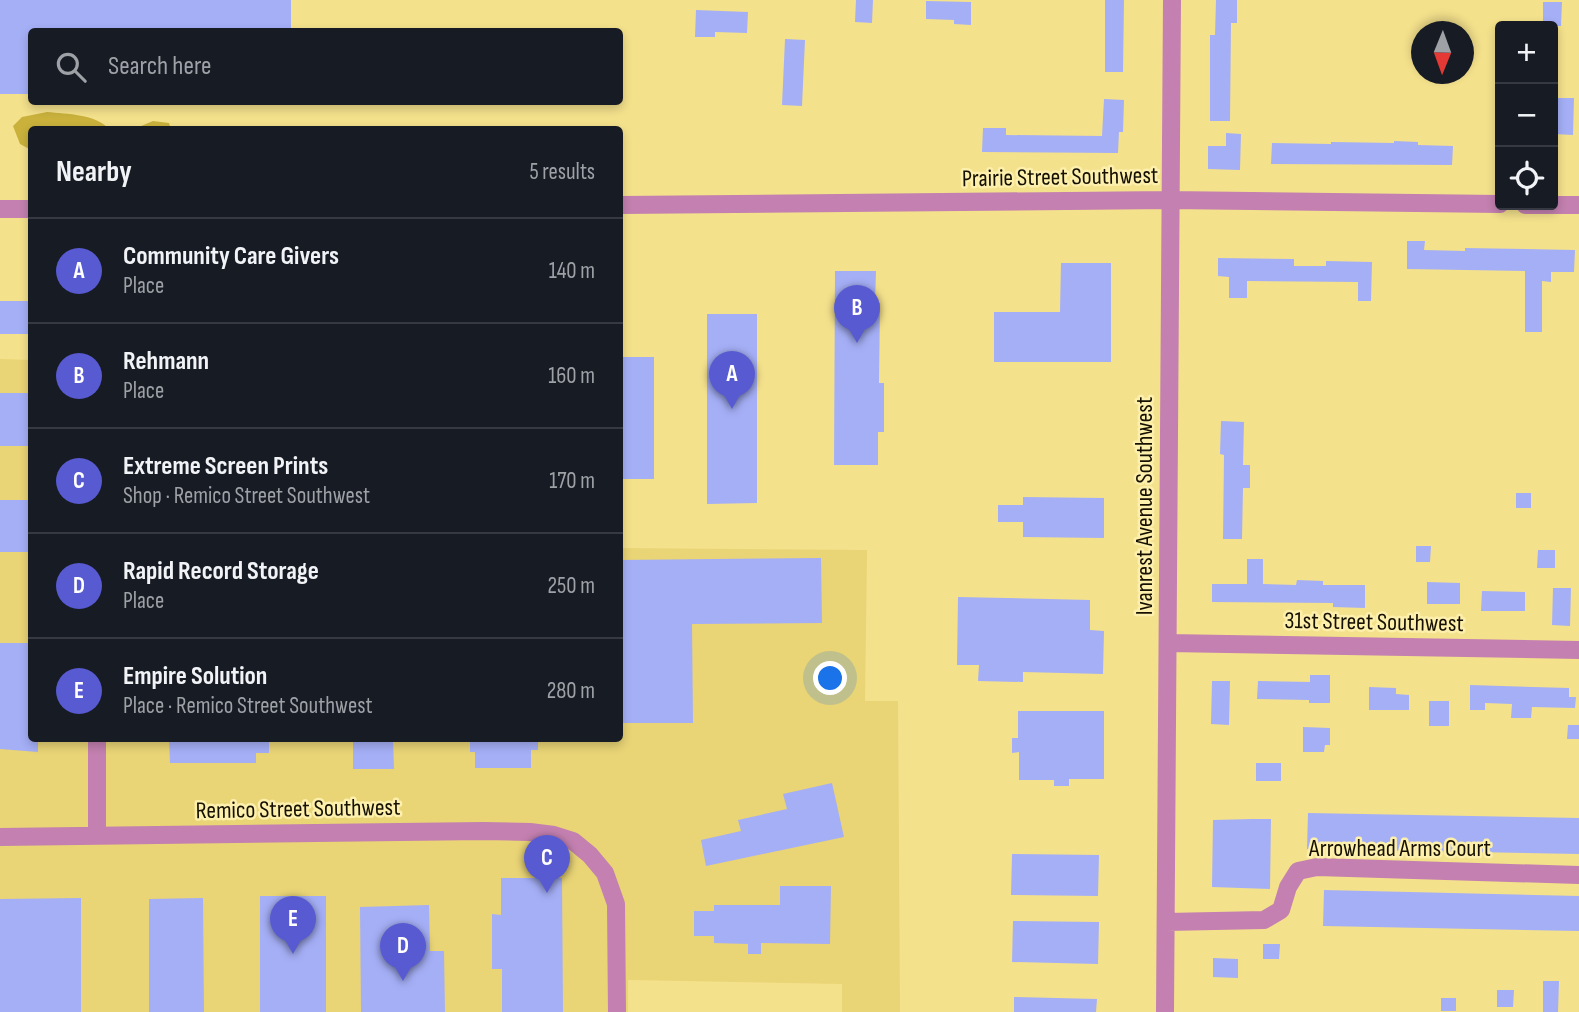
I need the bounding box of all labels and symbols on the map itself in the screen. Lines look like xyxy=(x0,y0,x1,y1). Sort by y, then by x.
north arrow xyxy=(1411,21,1474,84)
street label: Prairie Street Southwest xyxy=(962,161,1158,193)
pin: B xyxy=(834,285,880,343)
pin: A xyxy=(709,351,755,409)
street label: Ivanrest Avenue Southwest xyxy=(1130,397,1159,615)
street label: 31st Street Southwest xyxy=(1284,606,1464,638)
your location xyxy=(813,661,847,695)
street label: Remico Street Southwest xyxy=(195,793,401,825)
street label: Arrowhead Arms Court xyxy=(1308,834,1491,863)
pin: C xyxy=(524,835,570,893)
pin: E xyxy=(270,896,316,954)
pin: D xyxy=(380,923,426,981)

